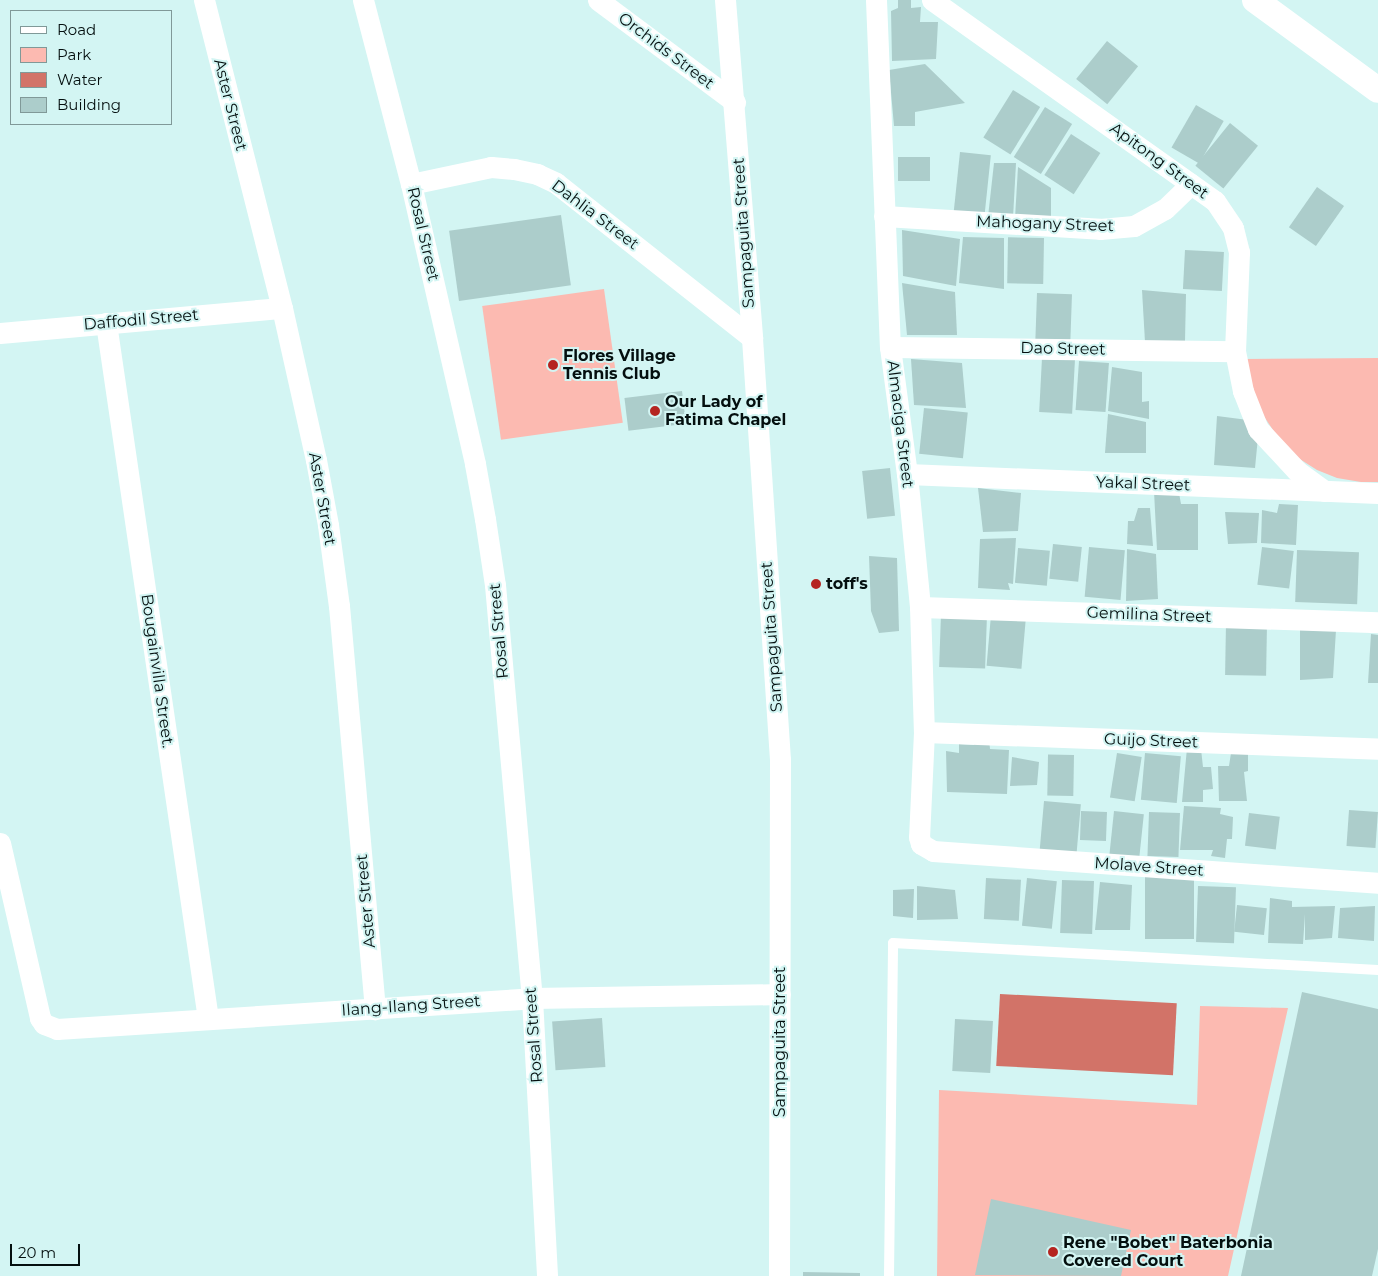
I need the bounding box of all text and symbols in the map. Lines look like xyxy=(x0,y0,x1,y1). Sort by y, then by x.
street label: Orchids Street xyxy=(614,9,718,93)
legend xyxy=(10,10,172,125)
text: Road xyxy=(57,20,96,39)
text: Park xyxy=(57,45,91,64)
street label: Aster Street xyxy=(209,57,251,153)
text: Water xyxy=(57,70,103,89)
text: Building xyxy=(57,95,121,114)
street label: Apitong Street xyxy=(1106,119,1212,203)
street label: Sampaguita Street xyxy=(729,157,759,309)
street label: Dahlia Street xyxy=(548,176,642,254)
street label: Rosal Street xyxy=(403,185,443,283)
street label: Mahogany Street xyxy=(976,212,1114,236)
street label: Daffodil Street xyxy=(83,305,199,335)
street label: Dao Street xyxy=(1020,339,1106,359)
place label: Flores Village Tennis Club xyxy=(563,346,676,384)
marker: Flores Village Tennis Club xyxy=(547,359,559,371)
street label: Almaciga Street xyxy=(883,359,917,489)
place label: Our Lady of Fatima Chapel xyxy=(665,392,786,430)
marker: Our Lady of Fatima Chapel xyxy=(649,405,661,417)
street label: Aster Street xyxy=(304,451,340,547)
street label: Yakal Street xyxy=(1096,473,1190,495)
street label: Sampaguita Street xyxy=(757,561,787,713)
place label: toff's xyxy=(826,574,868,594)
marker: toff's xyxy=(810,578,822,590)
street label: Rosal Street xyxy=(485,582,513,680)
street label: Bougainvilla Street. xyxy=(137,593,177,749)
street label: Gemilina Street xyxy=(1086,603,1212,627)
street label: Guijo Street xyxy=(1103,730,1199,752)
street label: Aster Street xyxy=(352,853,380,949)
street label: Molave Street xyxy=(1094,854,1204,880)
street label: Sampaguita Street xyxy=(770,967,790,1117)
street label: Rosal Street xyxy=(521,987,547,1083)
street label: Ilang-Ilang Street xyxy=(341,992,481,1020)
place label: Rene "Bobet" Baterbonia Covered Court xyxy=(1063,1233,1273,1271)
scale bar xyxy=(12,1234,82,1266)
text: 20 m xyxy=(18,1243,56,1262)
marker: Rene "Bobet" Baterbonia Covered Court xyxy=(1047,1246,1059,1258)

